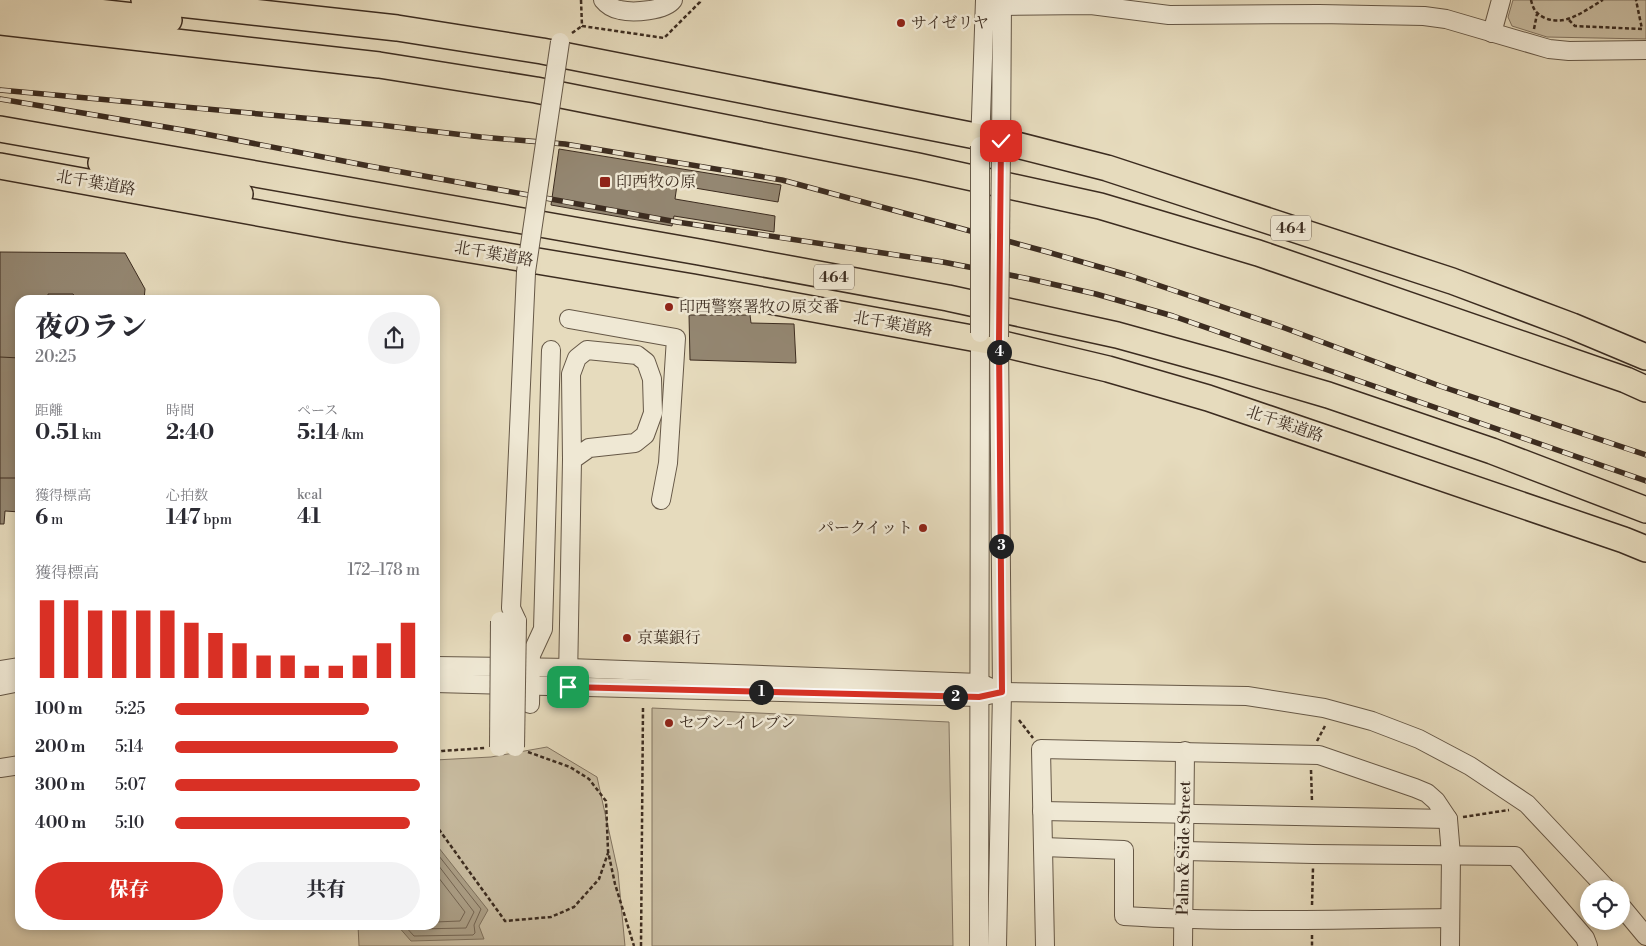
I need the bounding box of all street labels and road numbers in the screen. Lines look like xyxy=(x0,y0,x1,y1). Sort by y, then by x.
street label: 北千葉道路 xyxy=(55,166,137,200)
road number: 464 xyxy=(1271,216,1311,240)
street label: 北千葉道路 xyxy=(453,237,535,271)
road number: 464 xyxy=(814,264,854,290)
street label: 北千葉道路 xyxy=(852,307,934,341)
street label: 北千葉道路 xyxy=(1244,402,1326,446)
street label: Palm & Side Street xyxy=(1173,780,1195,916)

